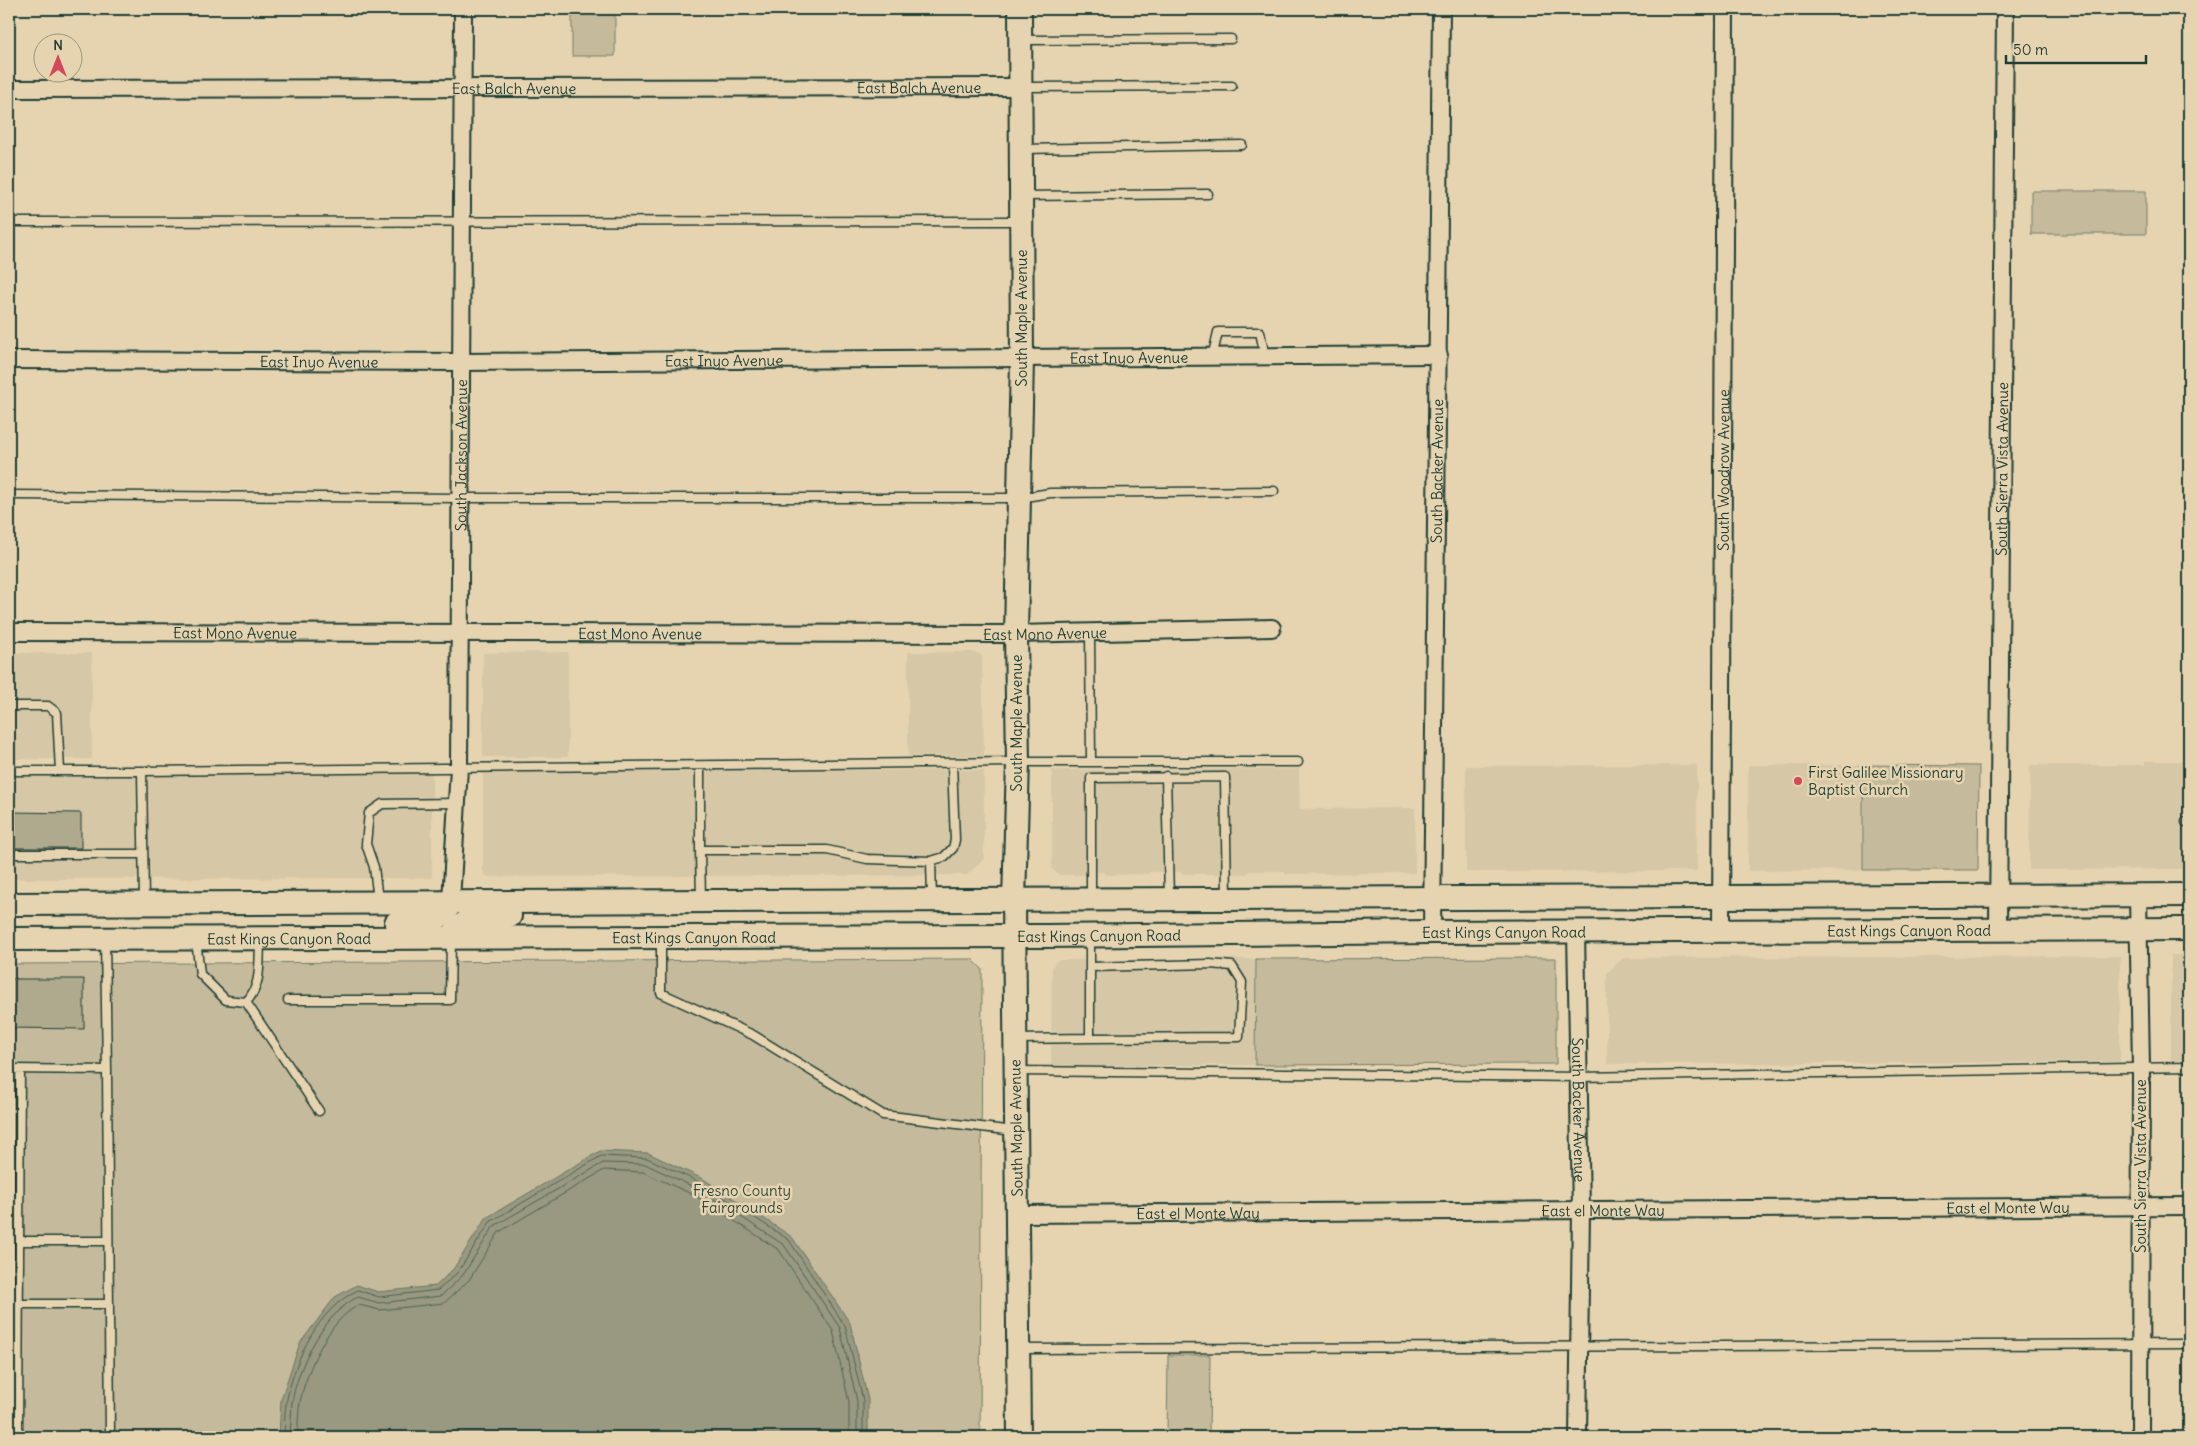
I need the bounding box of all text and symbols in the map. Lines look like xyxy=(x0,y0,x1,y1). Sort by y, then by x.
north arrow xyxy=(32,32,82,82)
scale bar xyxy=(2006,32,2146,64)
text: N xyxy=(53,36,63,54)
text: 50 m xyxy=(2013,40,2048,59)
street label: East Balch Avenue xyxy=(452,78,576,98)
street label: East Balch Avenue xyxy=(857,78,981,97)
street label: South Maple Avenue xyxy=(1012,249,1031,387)
street label: East Inyo Avenue xyxy=(1070,347,1188,367)
street label: East Inyo Avenue xyxy=(665,350,783,370)
street label: East Inyo Avenue xyxy=(260,352,378,371)
street label: South Jackson Avenue xyxy=(451,379,471,531)
street label: South Sierra Vista Avenue xyxy=(1991,382,2012,556)
street label: South Woodrow Avenue xyxy=(1713,389,1733,551)
street label: South Backer Avenue xyxy=(1426,399,1447,543)
street label: East Mono Avenue xyxy=(983,622,1107,644)
street label: East Mono Avenue xyxy=(173,623,297,642)
street label: East Mono Avenue xyxy=(578,624,702,643)
street label: South Maple Avenue xyxy=(1007,654,1026,792)
place label: First Galilee Missionary Baptist Church xyxy=(1808,763,1963,799)
marker: First Galilee Missionary Baptist Church xyxy=(1792,775,1804,787)
street label: East Kings Canyon Road xyxy=(1827,920,1991,940)
street label: East Kings Canyon Road xyxy=(1422,922,1586,942)
street label: East Kings Canyon Road xyxy=(1017,925,1181,946)
street label: East Kings Canyon Road xyxy=(612,927,776,947)
street label: East Kings Canyon Road xyxy=(207,928,371,948)
street label: South Backer Avenue xyxy=(1568,1038,1590,1182)
street label: South Maple Avenue xyxy=(1005,1059,1027,1197)
street label: South Sierra Vista Avenue xyxy=(2131,1079,2150,1253)
park label: Fresno County Fairgrounds xyxy=(693,1181,791,1217)
street label: East el Monte Way xyxy=(1946,1197,2070,1217)
street label: East el Monte Way xyxy=(1541,1200,1665,1220)
street label: East el Monte Way xyxy=(1136,1203,1260,1223)

